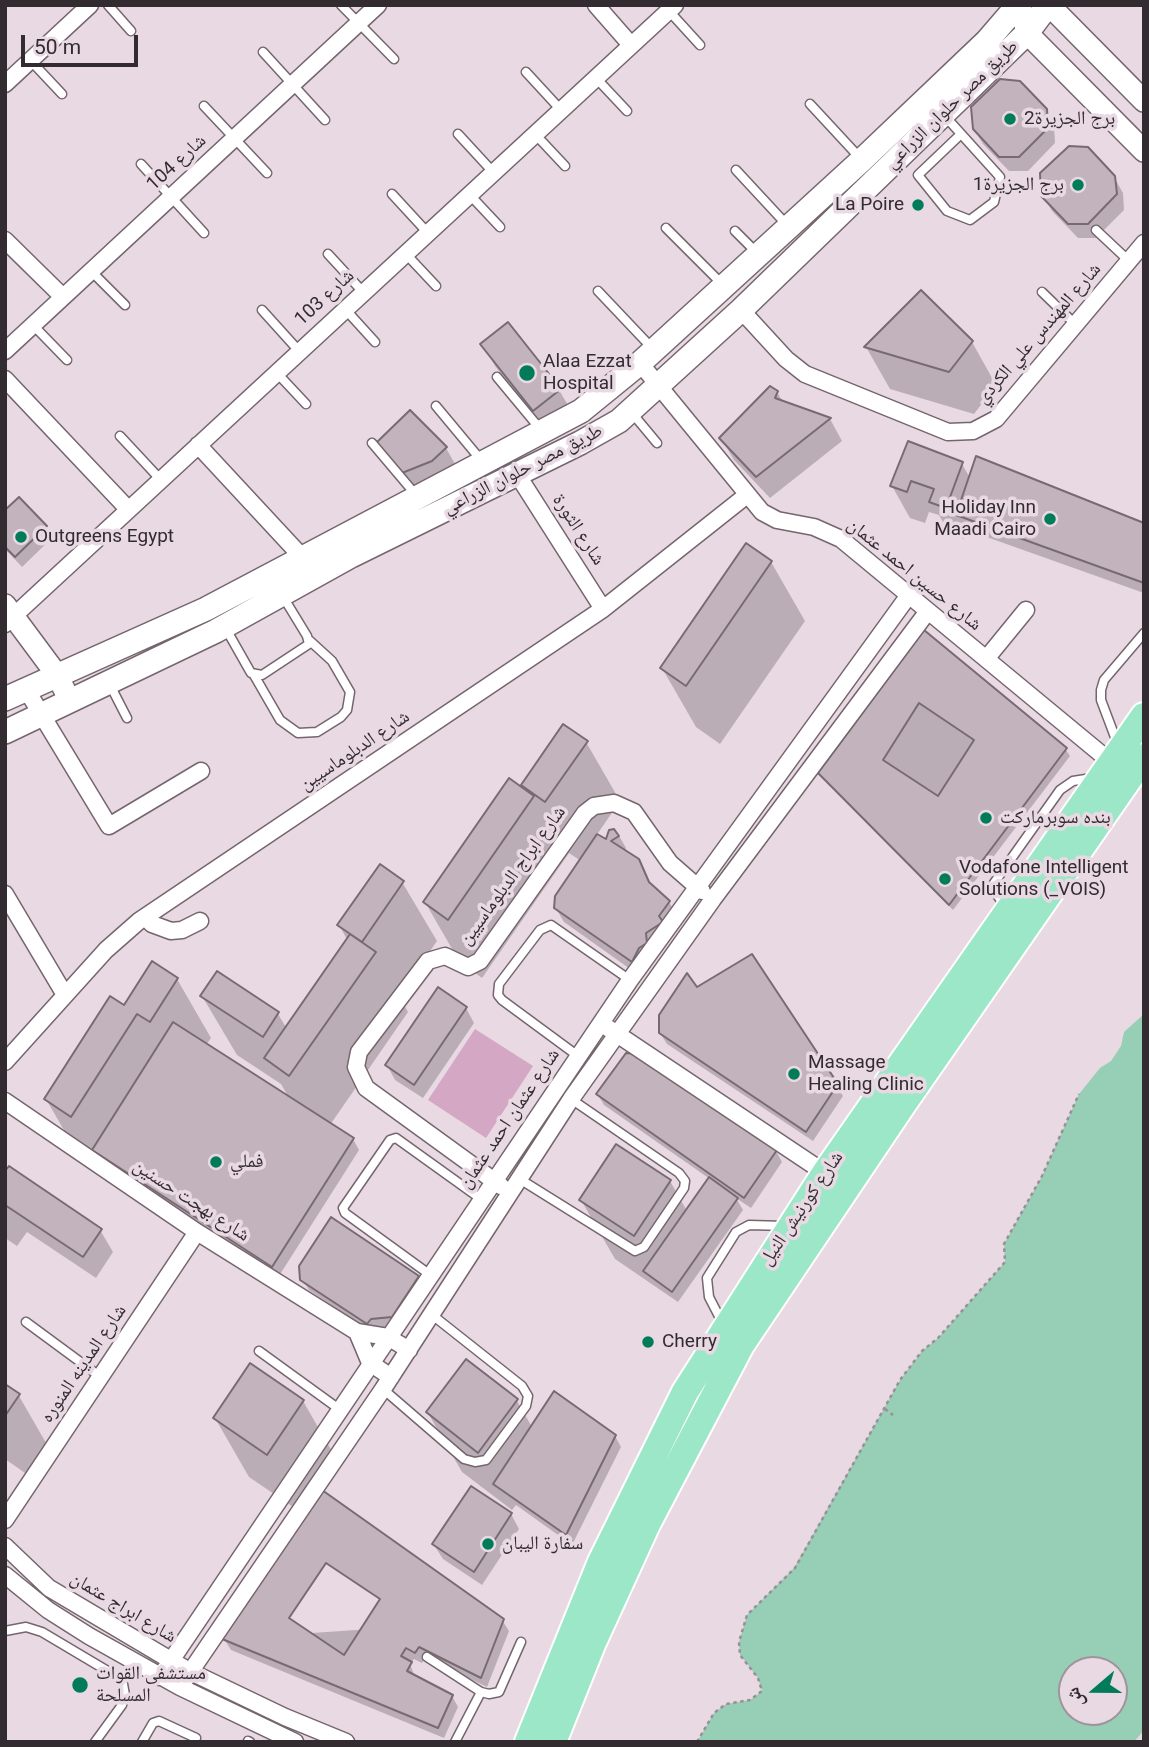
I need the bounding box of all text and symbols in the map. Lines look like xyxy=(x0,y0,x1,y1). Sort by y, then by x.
scale bar xyxy=(24,21,142,65)
text: 50 m xyxy=(34,35,81,59)
street label: طريق مصر حلوان الزراعي xyxy=(881,36,1023,174)
place label: برج الجزيرة2 xyxy=(1024,108,1115,130)
marker: برج الجزيرة2 xyxy=(1002,111,1018,127)
street label: شارع 104 xyxy=(143,130,211,196)
place label: برج الجزيرة1 xyxy=(973,174,1064,196)
marker: برج الجزيرة1 xyxy=(1070,177,1086,193)
place label: La Poire xyxy=(835,194,904,216)
marker: La Poire xyxy=(910,197,926,213)
street label: شارع المهندس علي الكردي xyxy=(971,259,1107,409)
street label: شارع 103 xyxy=(291,265,359,331)
place label: Alaa Ezzat Hospital xyxy=(543,351,632,395)
marker: Alaa Ezzat Hospital xyxy=(517,363,537,383)
street label: طريق مصر حلوان الزراعي xyxy=(439,420,607,520)
street label: شارع الثورة xyxy=(547,490,609,570)
place label: Holiday Inn Maadi Cairo xyxy=(934,497,1036,541)
marker: Holiday Inn Maadi Cairo xyxy=(1042,511,1058,527)
street label: شارع حسين احمد عثمان xyxy=(842,514,986,636)
place label: Outgreens Egypt xyxy=(35,526,174,548)
marker: Outgreens Egypt xyxy=(13,529,29,545)
street label: شارع الدبلوماسيين xyxy=(296,706,414,796)
street label: شارع ابراج الدبلوماسيين xyxy=(455,802,571,950)
place label: بنده سوبرماركت xyxy=(1000,807,1111,829)
marker: بنده سوبرماركت xyxy=(978,810,994,826)
place label: Vodafone Intelligent Solutions (_VOIS) xyxy=(959,857,1129,901)
marker: Vodafone Intelligent Solutions (_VOIS) xyxy=(937,871,953,887)
street label: شارع عثمان احمد عثمان xyxy=(455,1045,565,1193)
place label: Massage Healing Clinic xyxy=(808,1052,924,1096)
marker: Massage Healing Clinic xyxy=(786,1066,802,1082)
street label: شارع كورنيش النيل xyxy=(755,1147,849,1271)
place label: فملي xyxy=(230,1151,264,1173)
marker: فملي xyxy=(208,1154,224,1170)
street label: شارع بهجت حسنين xyxy=(128,1155,254,1247)
street label: شارع المدينه المنوره xyxy=(36,1301,132,1427)
place label: Cherry xyxy=(662,1331,717,1353)
marker: Cherry xyxy=(640,1334,656,1350)
place label: سفارة اليبان xyxy=(502,1533,583,1555)
marker: سفارة اليبان xyxy=(480,1536,496,1552)
street label: شارع ابراج عثمان xyxy=(66,1567,180,1649)
north arrow xyxy=(1058,1656,1128,1726)
place label: مستشفى القوات المسلحة xyxy=(96,1663,206,1707)
marker: مستشفى القوات المسلحة xyxy=(70,1675,90,1695)
text: ش xyxy=(1060,1684,1089,1711)

